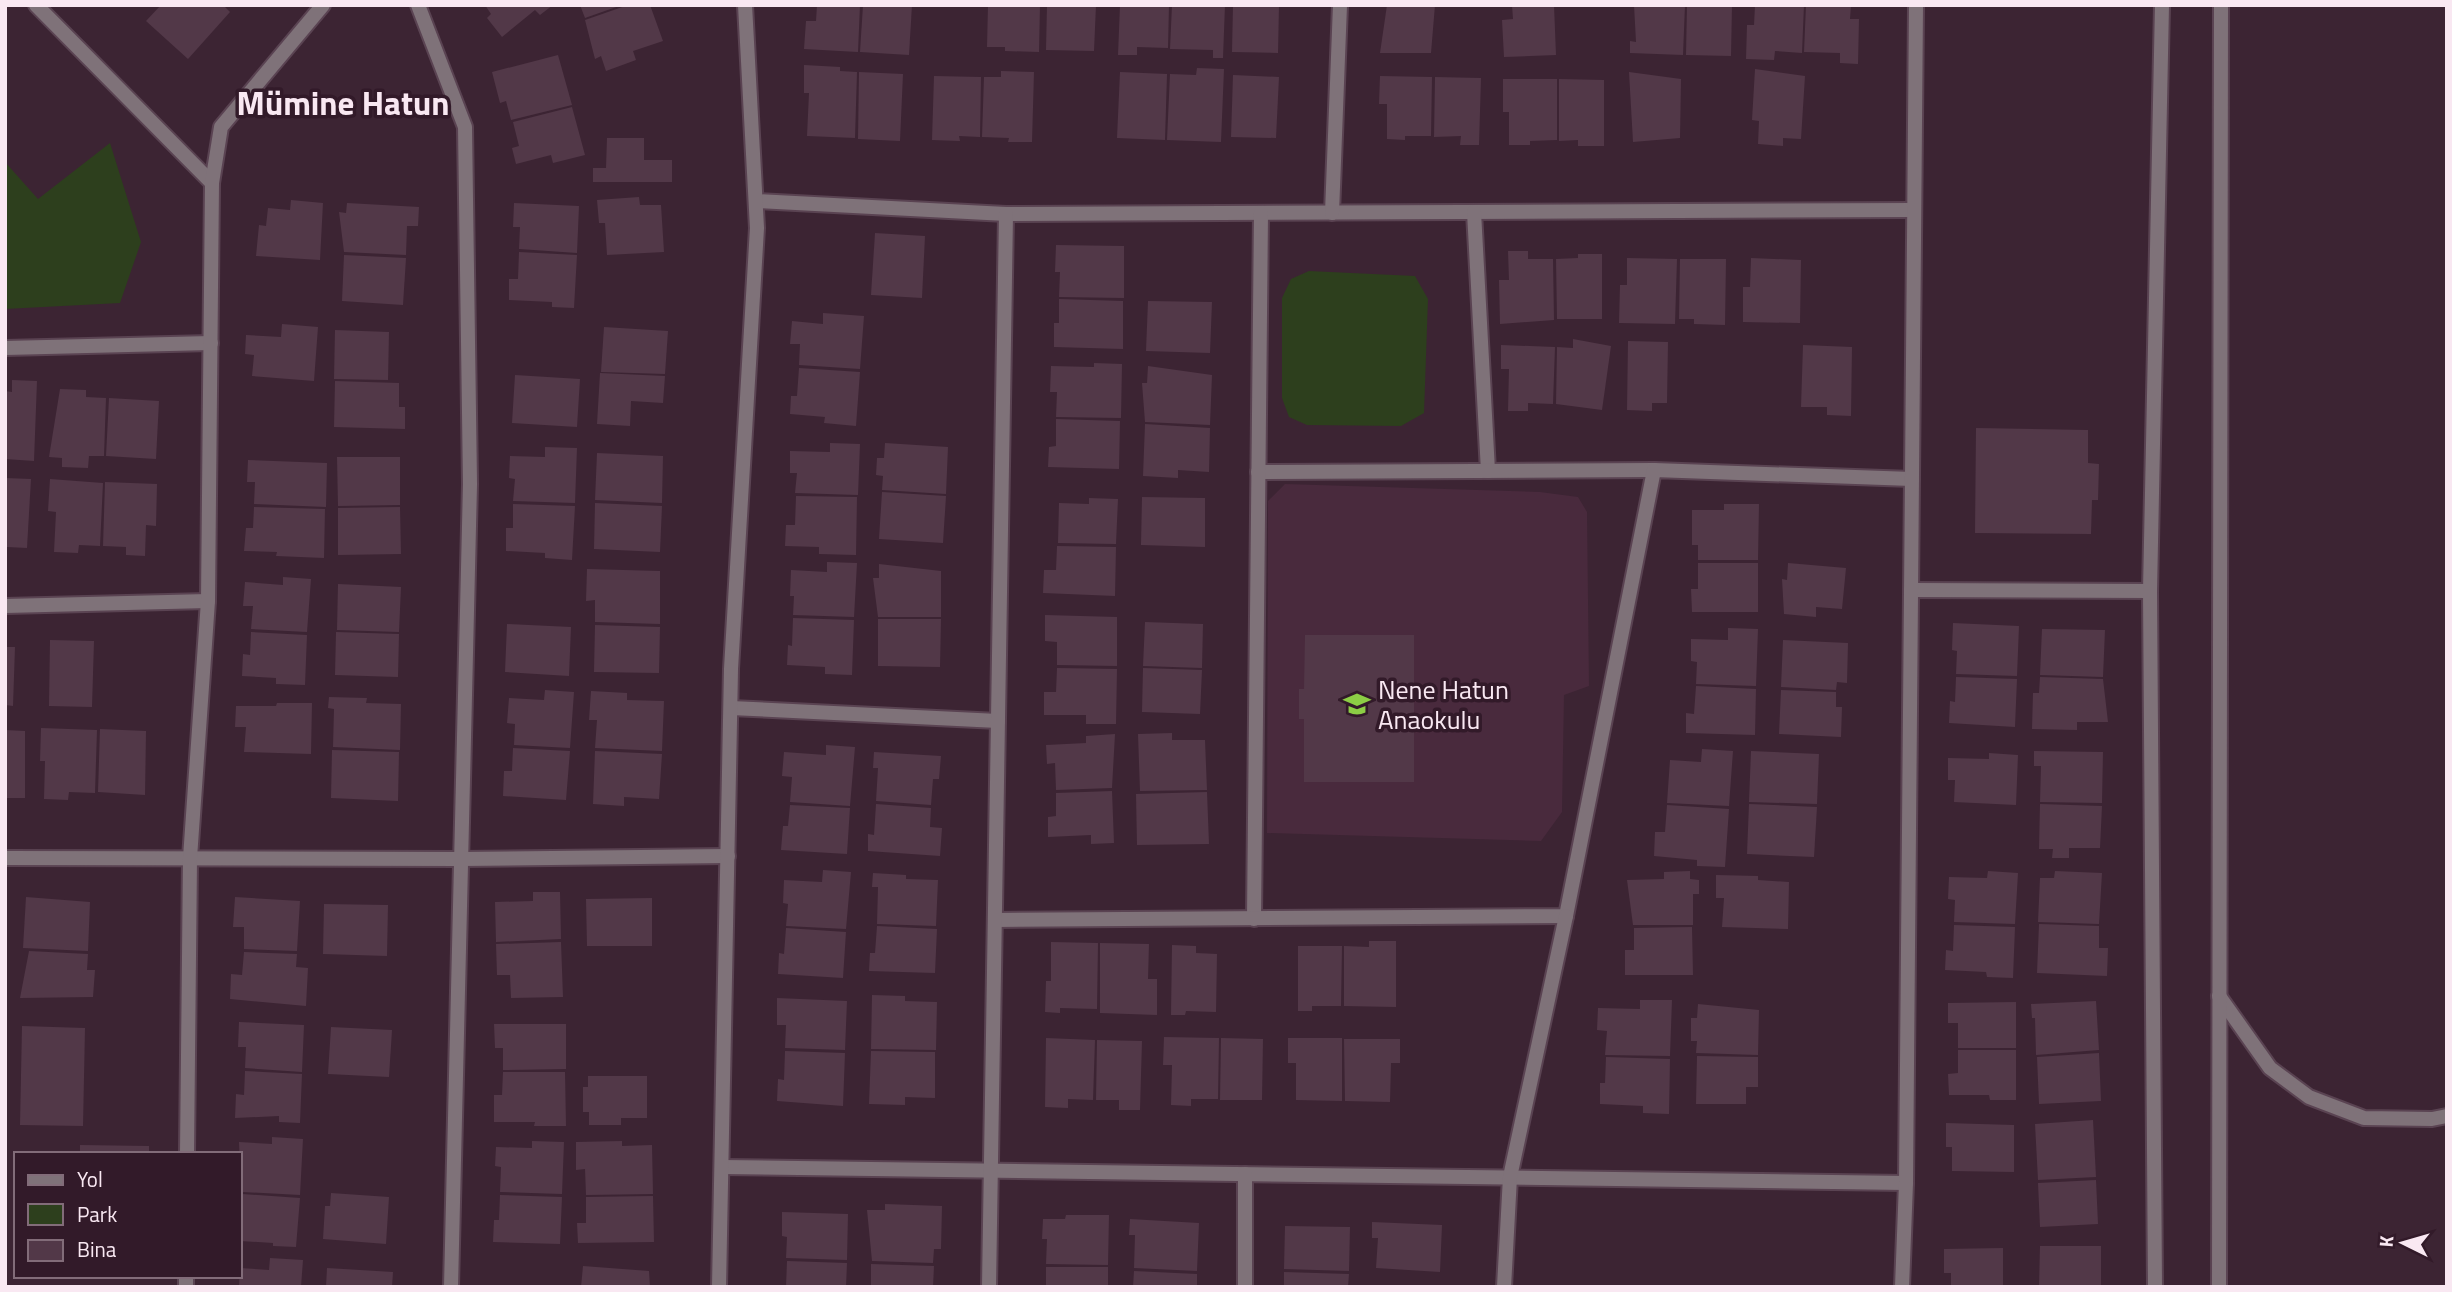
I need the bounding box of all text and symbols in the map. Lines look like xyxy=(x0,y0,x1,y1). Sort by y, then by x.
district label: Mümine Hatun xyxy=(237,78,449,128)
place label: Nene Hatun Anaokulu xyxy=(1378,670,1509,739)
school or university icon: Nene Hatun Anaokulu xyxy=(1342,689,1372,719)
legend xyxy=(14,1152,242,1278)
text: Yol xyxy=(77,1163,103,1195)
text: Park xyxy=(77,1198,117,1230)
north arrow xyxy=(2368,1208,2438,1278)
text: Bina xyxy=(77,1233,117,1265)
text: K xyxy=(2371,1235,2401,1248)

